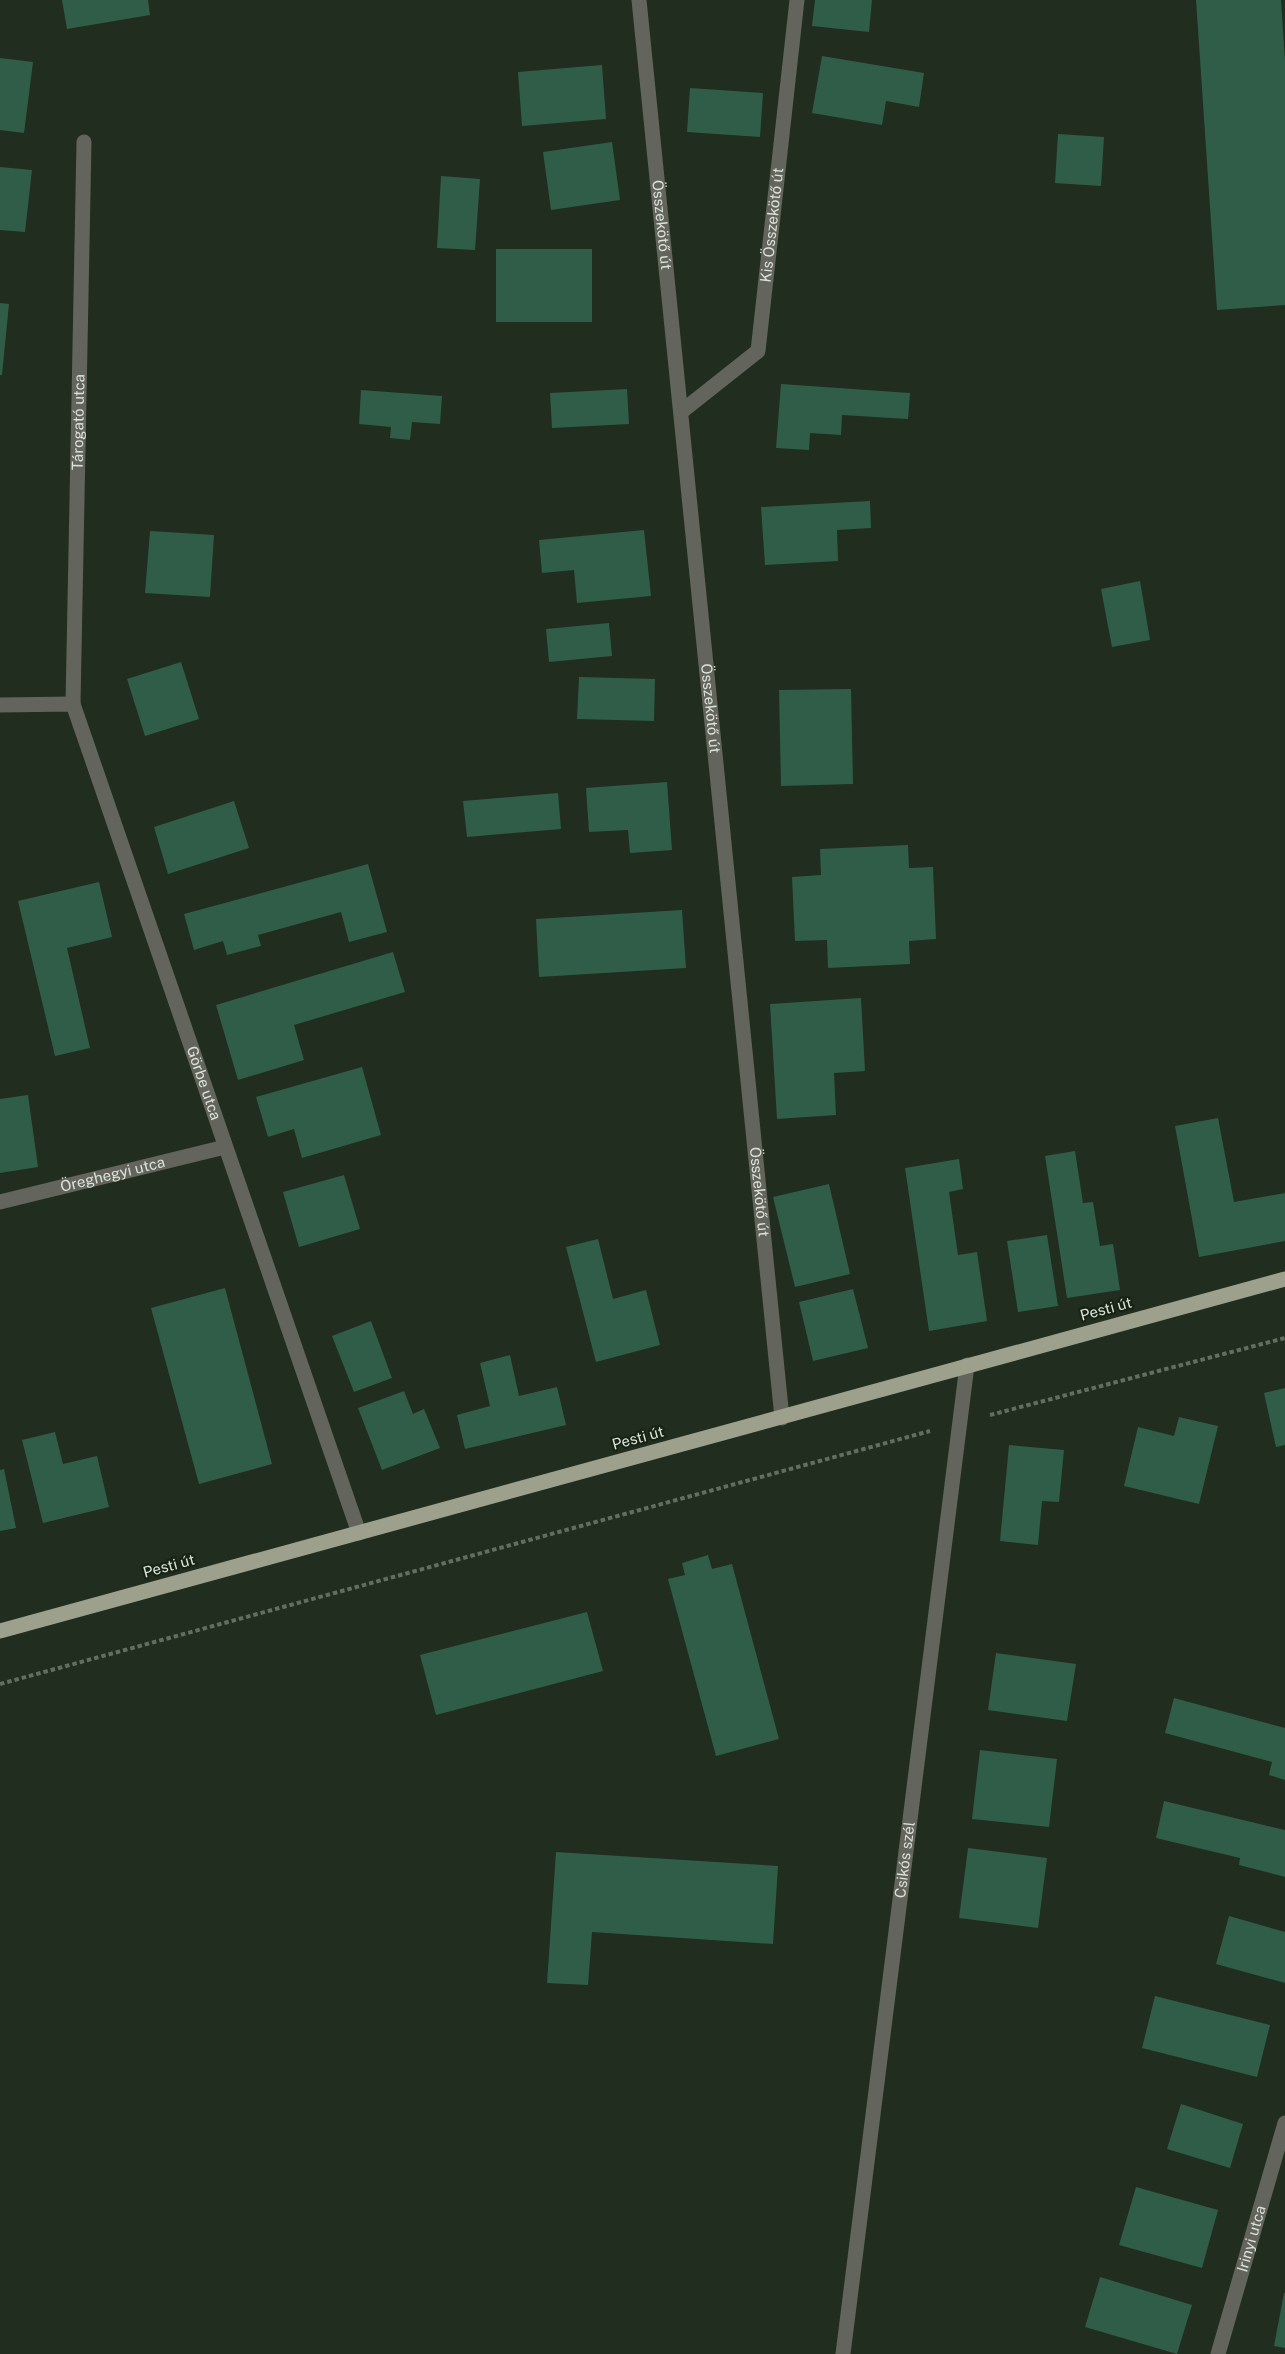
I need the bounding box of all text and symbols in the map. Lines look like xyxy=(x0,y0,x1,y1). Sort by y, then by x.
street label: Kis Összekötő út xyxy=(757,167,786,283)
street label: Összekötő út xyxy=(649,179,675,271)
street label: Tárogató utca xyxy=(69,374,87,470)
street label: Összekötő út xyxy=(698,663,724,754)
street label: Görbe utca xyxy=(184,1044,225,1122)
street label: Összekötő út xyxy=(747,1146,773,1238)
street label: Öreghegyi utca xyxy=(58,1153,167,1195)
street label: Pesti út xyxy=(1078,1293,1134,1324)
street label: Pesti út xyxy=(610,1422,666,1453)
street label: Pesti út xyxy=(141,1550,197,1581)
street label: Csikós szél xyxy=(891,1820,918,1899)
street label: Irinyi utca xyxy=(1233,2203,1269,2274)

